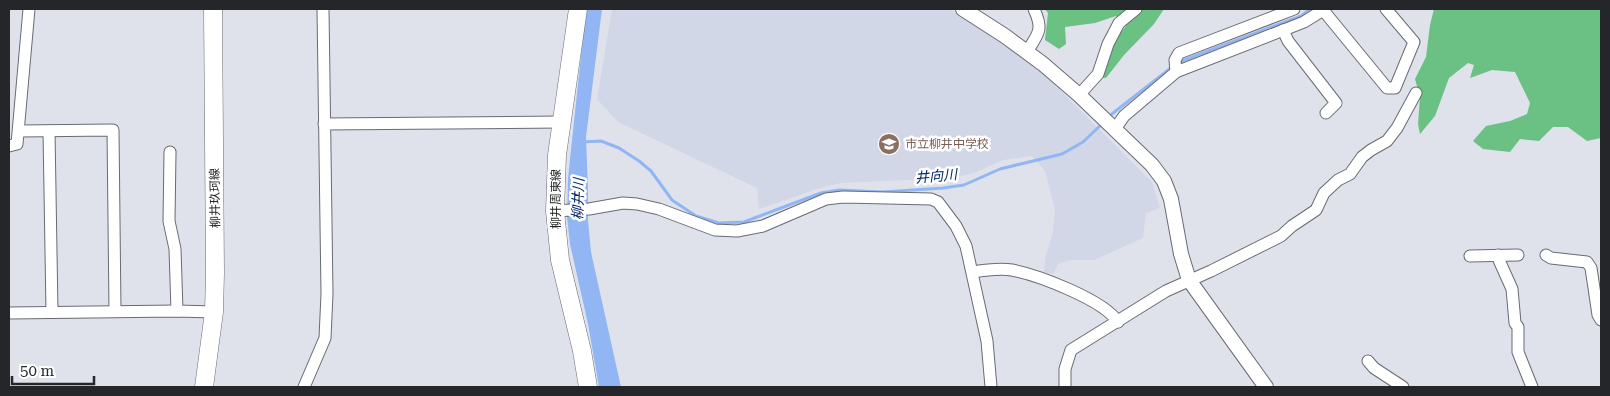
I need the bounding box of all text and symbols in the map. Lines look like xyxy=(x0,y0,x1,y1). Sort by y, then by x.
school or university icon: 市立柳井中学校 xyxy=(877,132,901,156)
place label: 市立柳井中学校 xyxy=(905,137,989,151)
water label: 井向川 xyxy=(914,166,960,186)
street label: 柳井玖珂線 xyxy=(207,168,223,228)
street label: 柳井周東線 xyxy=(549,169,563,229)
water label: 柳井川 xyxy=(569,176,587,220)
scale bar xyxy=(12,354,95,386)
text: 50 m xyxy=(20,362,55,380)

